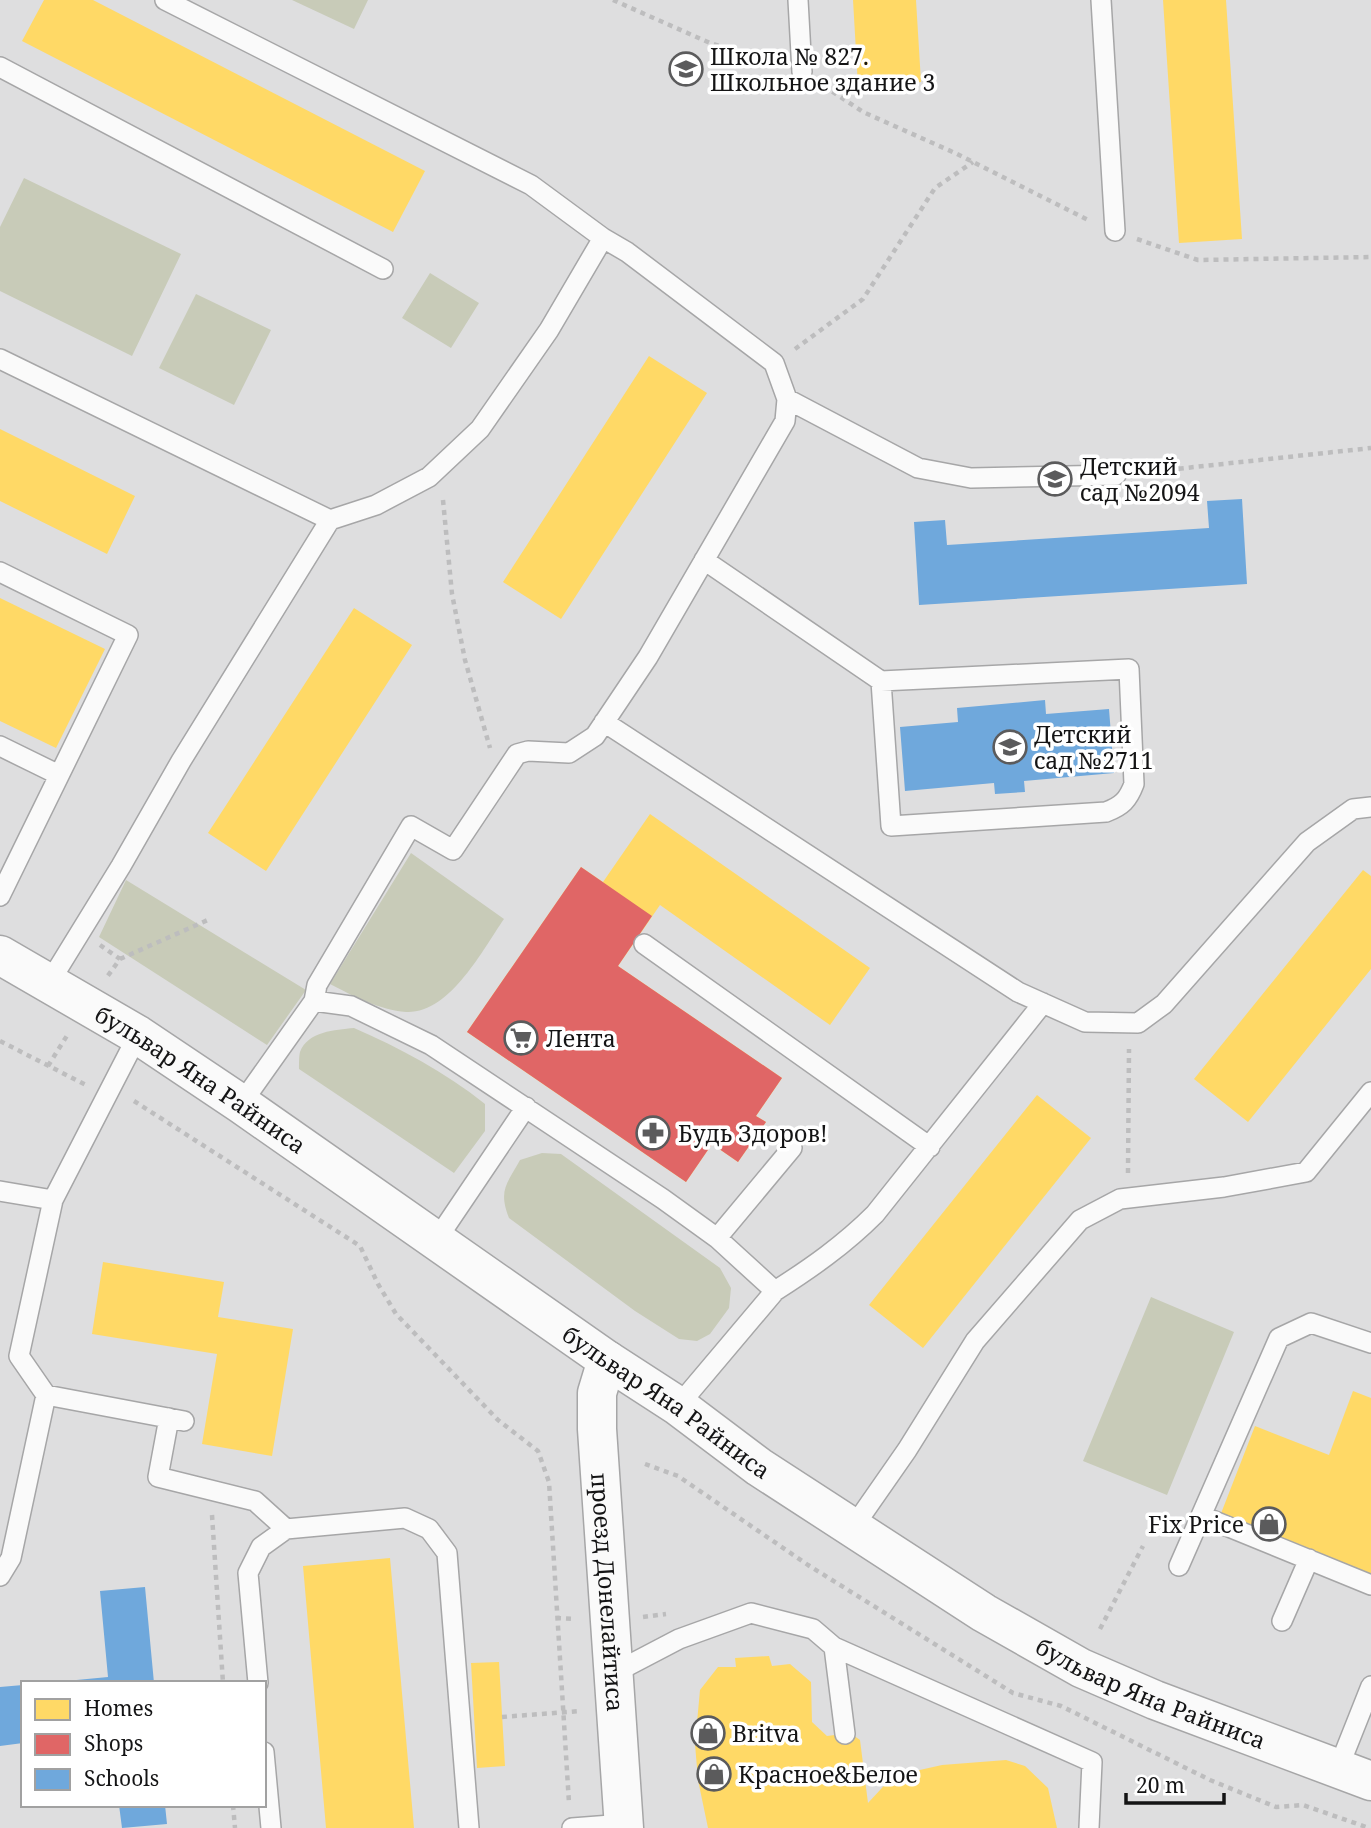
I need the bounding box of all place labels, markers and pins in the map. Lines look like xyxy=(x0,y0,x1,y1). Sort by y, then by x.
place label: Школа № 827. Школьное здание 3 xyxy=(710,40,935,98)
school or university icon: Школа № 827. Школьное здание 3 xyxy=(667,50,705,88)
place label: Детский сад №2094 xyxy=(1080,450,1200,508)
school or university icon: Детский сад №2094 xyxy=(1036,460,1074,498)
place label: Детский сад №2711 xyxy=(1034,718,1154,776)
school or university icon: Детский сад №2711 xyxy=(991,728,1029,766)
supermarket icon: Лента xyxy=(502,1019,540,1057)
place label: Лента xyxy=(546,1022,616,1054)
pharmacy icon: Будь Здоров! xyxy=(634,1114,672,1152)
place label: Будь Здоров! xyxy=(678,1117,828,1149)
shop icon: Fix Price xyxy=(1250,1505,1288,1543)
place label: Fix Price xyxy=(1148,1508,1244,1540)
shop icon: Britva xyxy=(689,1714,727,1752)
place label: Britva xyxy=(732,1717,800,1749)
shop icon: Красное&Белое xyxy=(695,1755,733,1793)
place label: Красное&Белое xyxy=(738,1758,918,1790)

